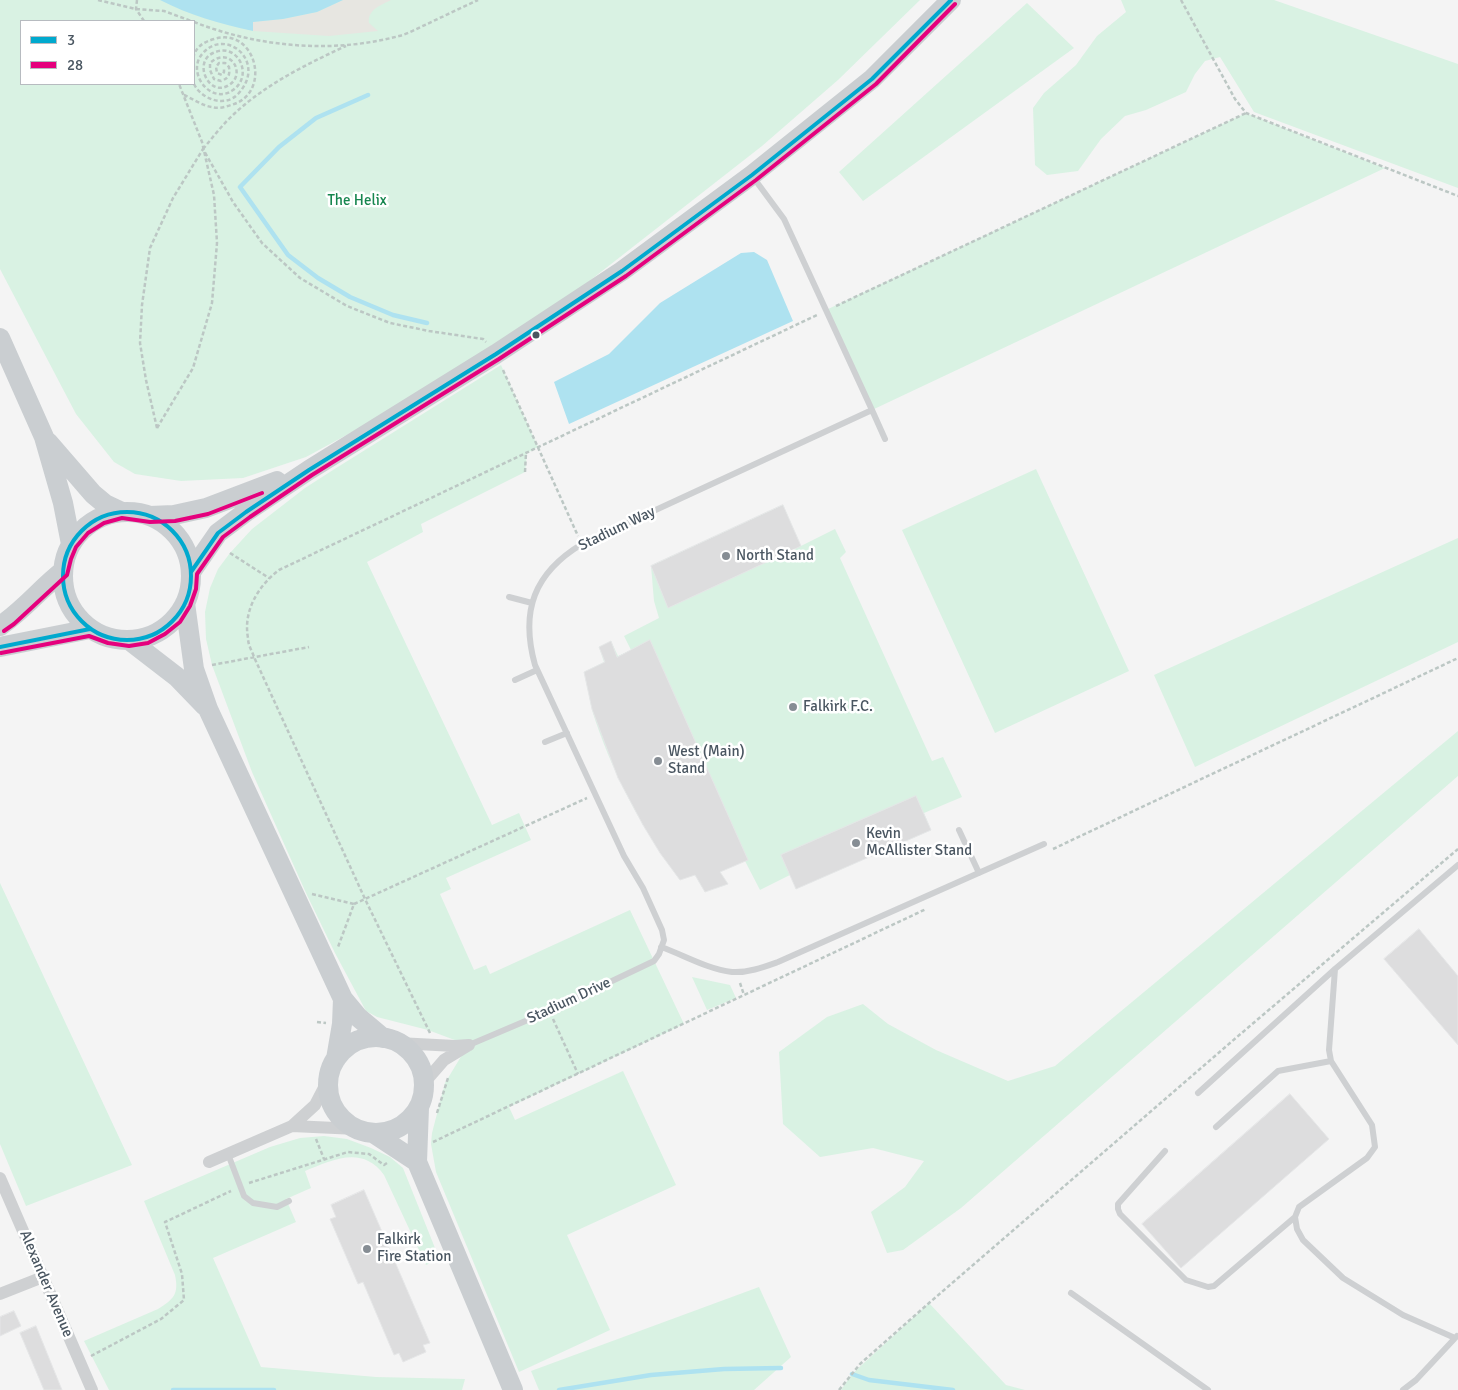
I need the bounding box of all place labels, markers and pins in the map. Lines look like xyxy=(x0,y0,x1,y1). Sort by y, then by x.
unlabelled marker xyxy=(531,330,541,340)
place label: North Stand xyxy=(736,547,814,565)
marker: North Stand xyxy=(720,550,732,562)
place label: Falkirk F.C. xyxy=(803,698,873,716)
marker: Falkirk F.C. xyxy=(787,701,799,713)
place label: West (Main) Stand xyxy=(668,743,745,778)
marker: West (Main) Stand xyxy=(652,755,664,767)
place label: Kevin McAllister Stand xyxy=(866,825,972,860)
marker: Kevin McAllister Stand xyxy=(850,837,862,849)
place label: Falkirk Fire Station xyxy=(377,1231,451,1266)
marker: Falkirk Fire Station xyxy=(361,1243,373,1255)

